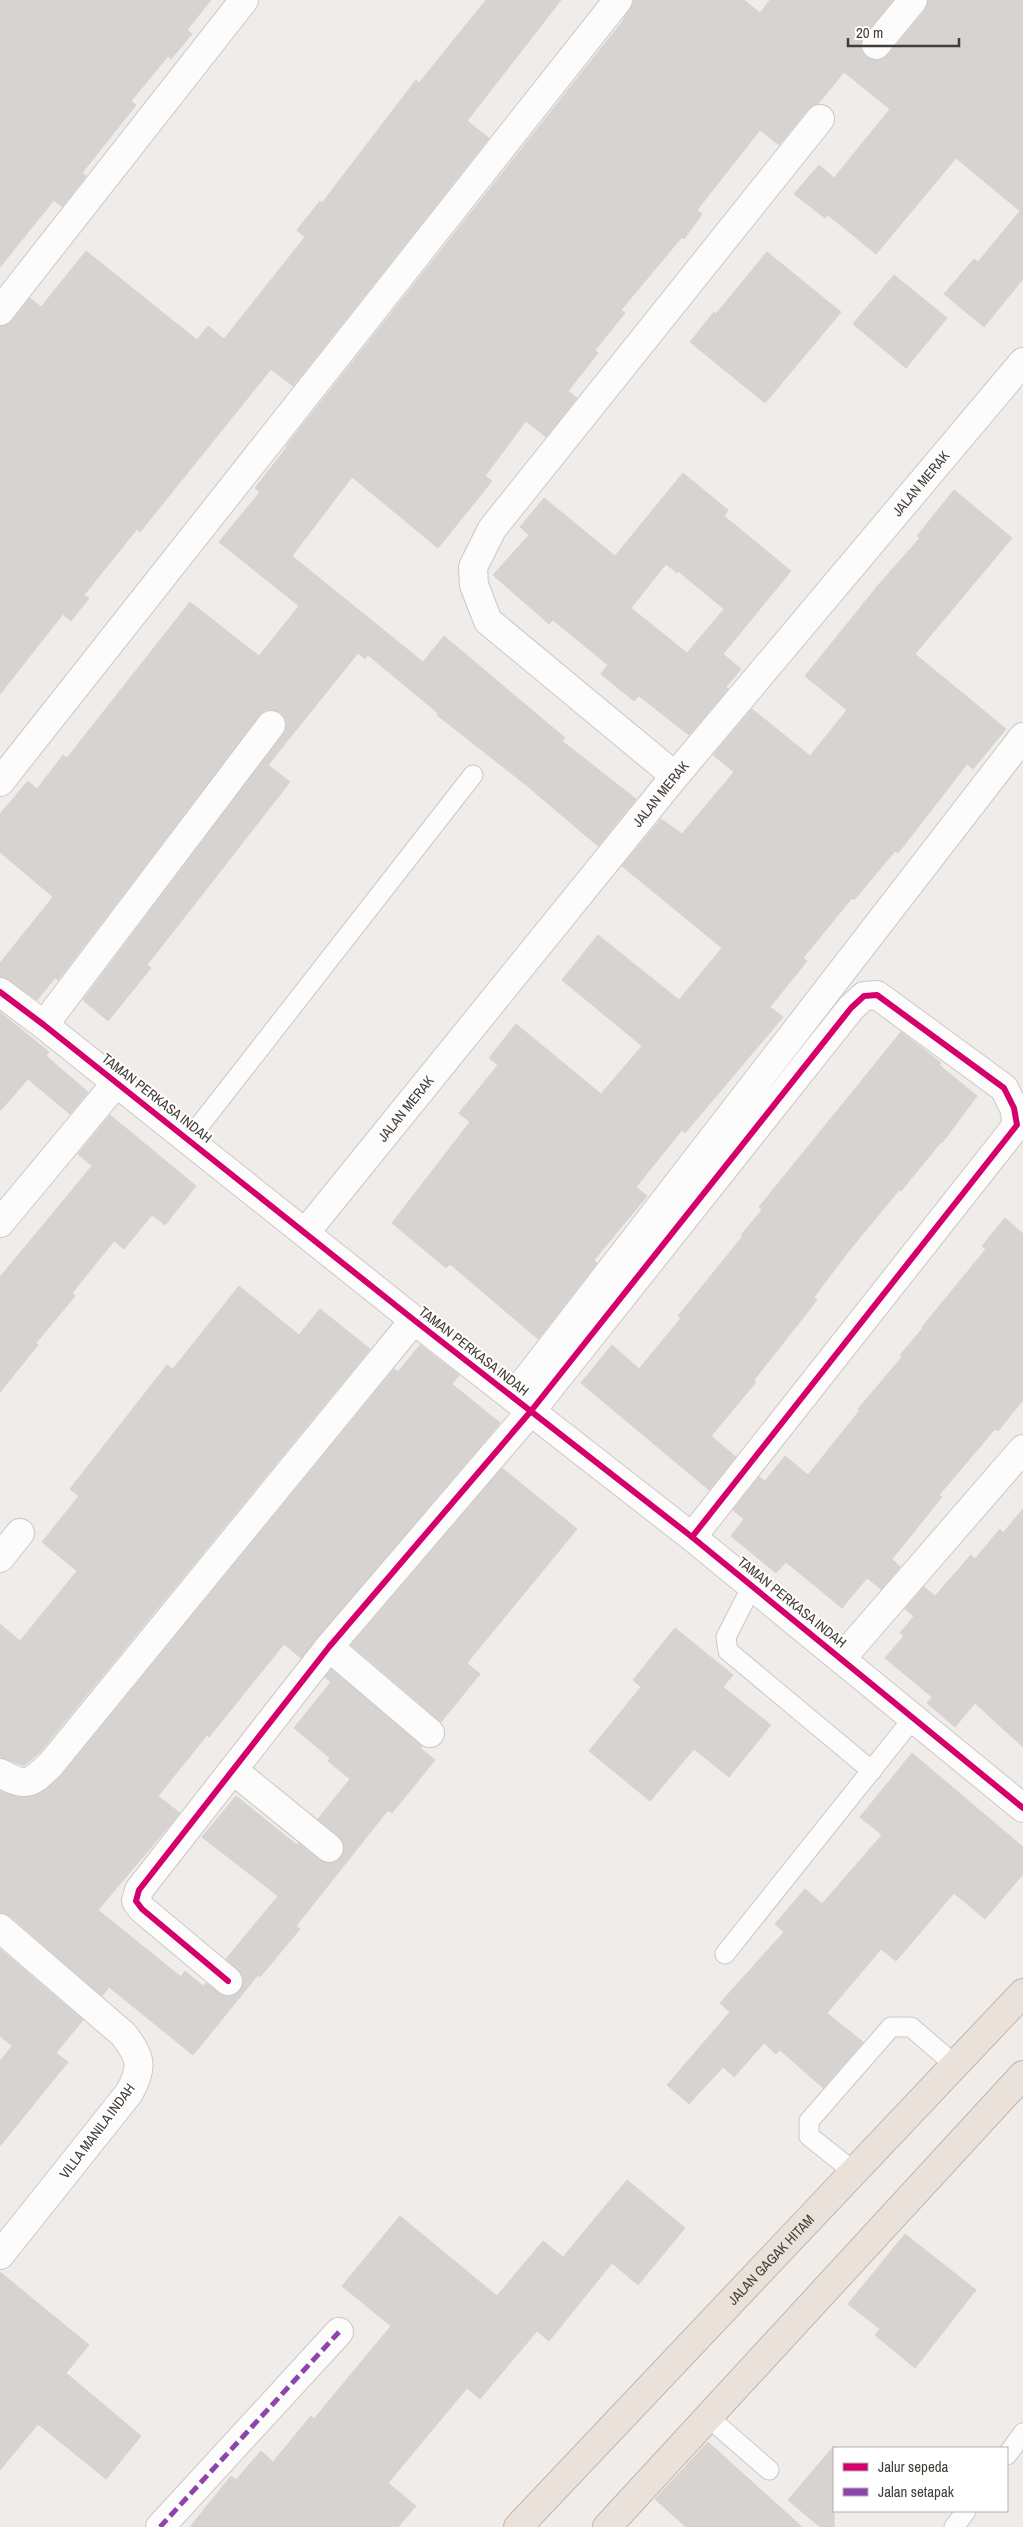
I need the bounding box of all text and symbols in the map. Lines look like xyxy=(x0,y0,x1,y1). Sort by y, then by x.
scale bar xyxy=(848,15,959,47)
text: 20 m xyxy=(856,22,883,43)
street label: JALAN MERAK xyxy=(888,447,954,520)
street label: JALAN MERAK xyxy=(628,757,693,831)
street label: TAMAN PERKASA INDAH xyxy=(98,1049,216,1147)
street label: JALAN MERAK xyxy=(374,1072,438,1145)
street label: TAMAN PERKASA INDAH xyxy=(415,1302,533,1400)
street label: TAMAN PERKASA INDAH xyxy=(734,1553,850,1651)
street label: VILLA MANILA INDAH xyxy=(55,2080,139,2182)
street label: JALAN GAGAK HITAM xyxy=(724,2211,818,2309)
legend xyxy=(833,2447,1008,2512)
text: Jalur sepeda xyxy=(878,2456,949,2477)
text: Jalan setapak xyxy=(878,2481,955,2502)

